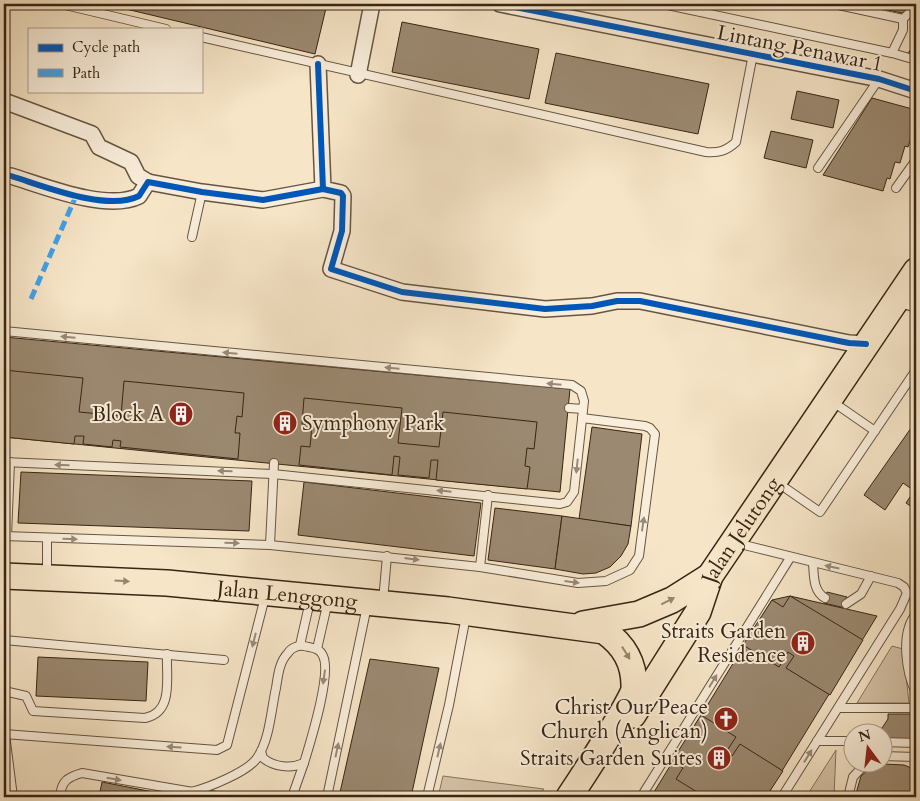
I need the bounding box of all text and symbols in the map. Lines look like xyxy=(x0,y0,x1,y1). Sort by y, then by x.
street label: Lintang Penawar 1 xyxy=(714,18,885,79)
legend xyxy=(28,28,202,92)
text: Cycle path xyxy=(72,37,141,57)
text: Path xyxy=(72,63,101,83)
one-way arrow xyxy=(60,333,76,341)
one-way arrow xyxy=(222,348,238,356)
one-way arrow xyxy=(384,364,400,372)
one-way arrow xyxy=(545,379,561,387)
place label: Block A xyxy=(92,400,164,429)
building icon: Block A xyxy=(168,401,194,427)
place label: Symphony Park xyxy=(302,409,445,438)
building icon: Symphony Park xyxy=(272,410,298,436)
one-way arrow xyxy=(573,458,581,474)
one-way arrow xyxy=(54,460,70,468)
one-way arrow xyxy=(216,467,232,475)
street label: Jalan Jelutong xyxy=(694,471,788,590)
one-way arrow xyxy=(436,487,452,495)
one-way arrow xyxy=(639,516,647,532)
one-way arrow xyxy=(62,535,78,543)
one-way arrow xyxy=(225,540,241,548)
one-way arrow xyxy=(404,555,420,563)
one-way arrow xyxy=(825,563,840,571)
street label: Jalan Lenggong xyxy=(213,574,359,616)
one-way arrow xyxy=(115,577,131,585)
one-way arrow xyxy=(565,578,581,586)
one-way arrow xyxy=(661,597,675,605)
place label: Straits Garden Residence xyxy=(661,617,786,670)
building icon: Straits Garden Residence xyxy=(790,630,816,656)
one-way arrow xyxy=(250,632,258,647)
one-way arrow xyxy=(621,647,631,660)
one-way arrow xyxy=(320,669,328,685)
one-way arrow xyxy=(708,675,718,688)
place label: Christ Our Peace Church (Anglican) xyxy=(541,693,708,746)
church icon: Christ Our Peace Church (Anglican) xyxy=(713,706,739,732)
north arrow xyxy=(842,724,892,774)
text: N xyxy=(856,725,873,747)
one-way arrow xyxy=(333,741,341,757)
one-way arrow xyxy=(166,742,182,750)
one-way arrow xyxy=(435,742,443,757)
place label: Straits Garden Suites xyxy=(520,744,702,773)
building icon: Straits Garden Suites xyxy=(706,745,732,771)
one-way arrow xyxy=(803,749,812,763)
one-way arrow xyxy=(107,775,123,783)

